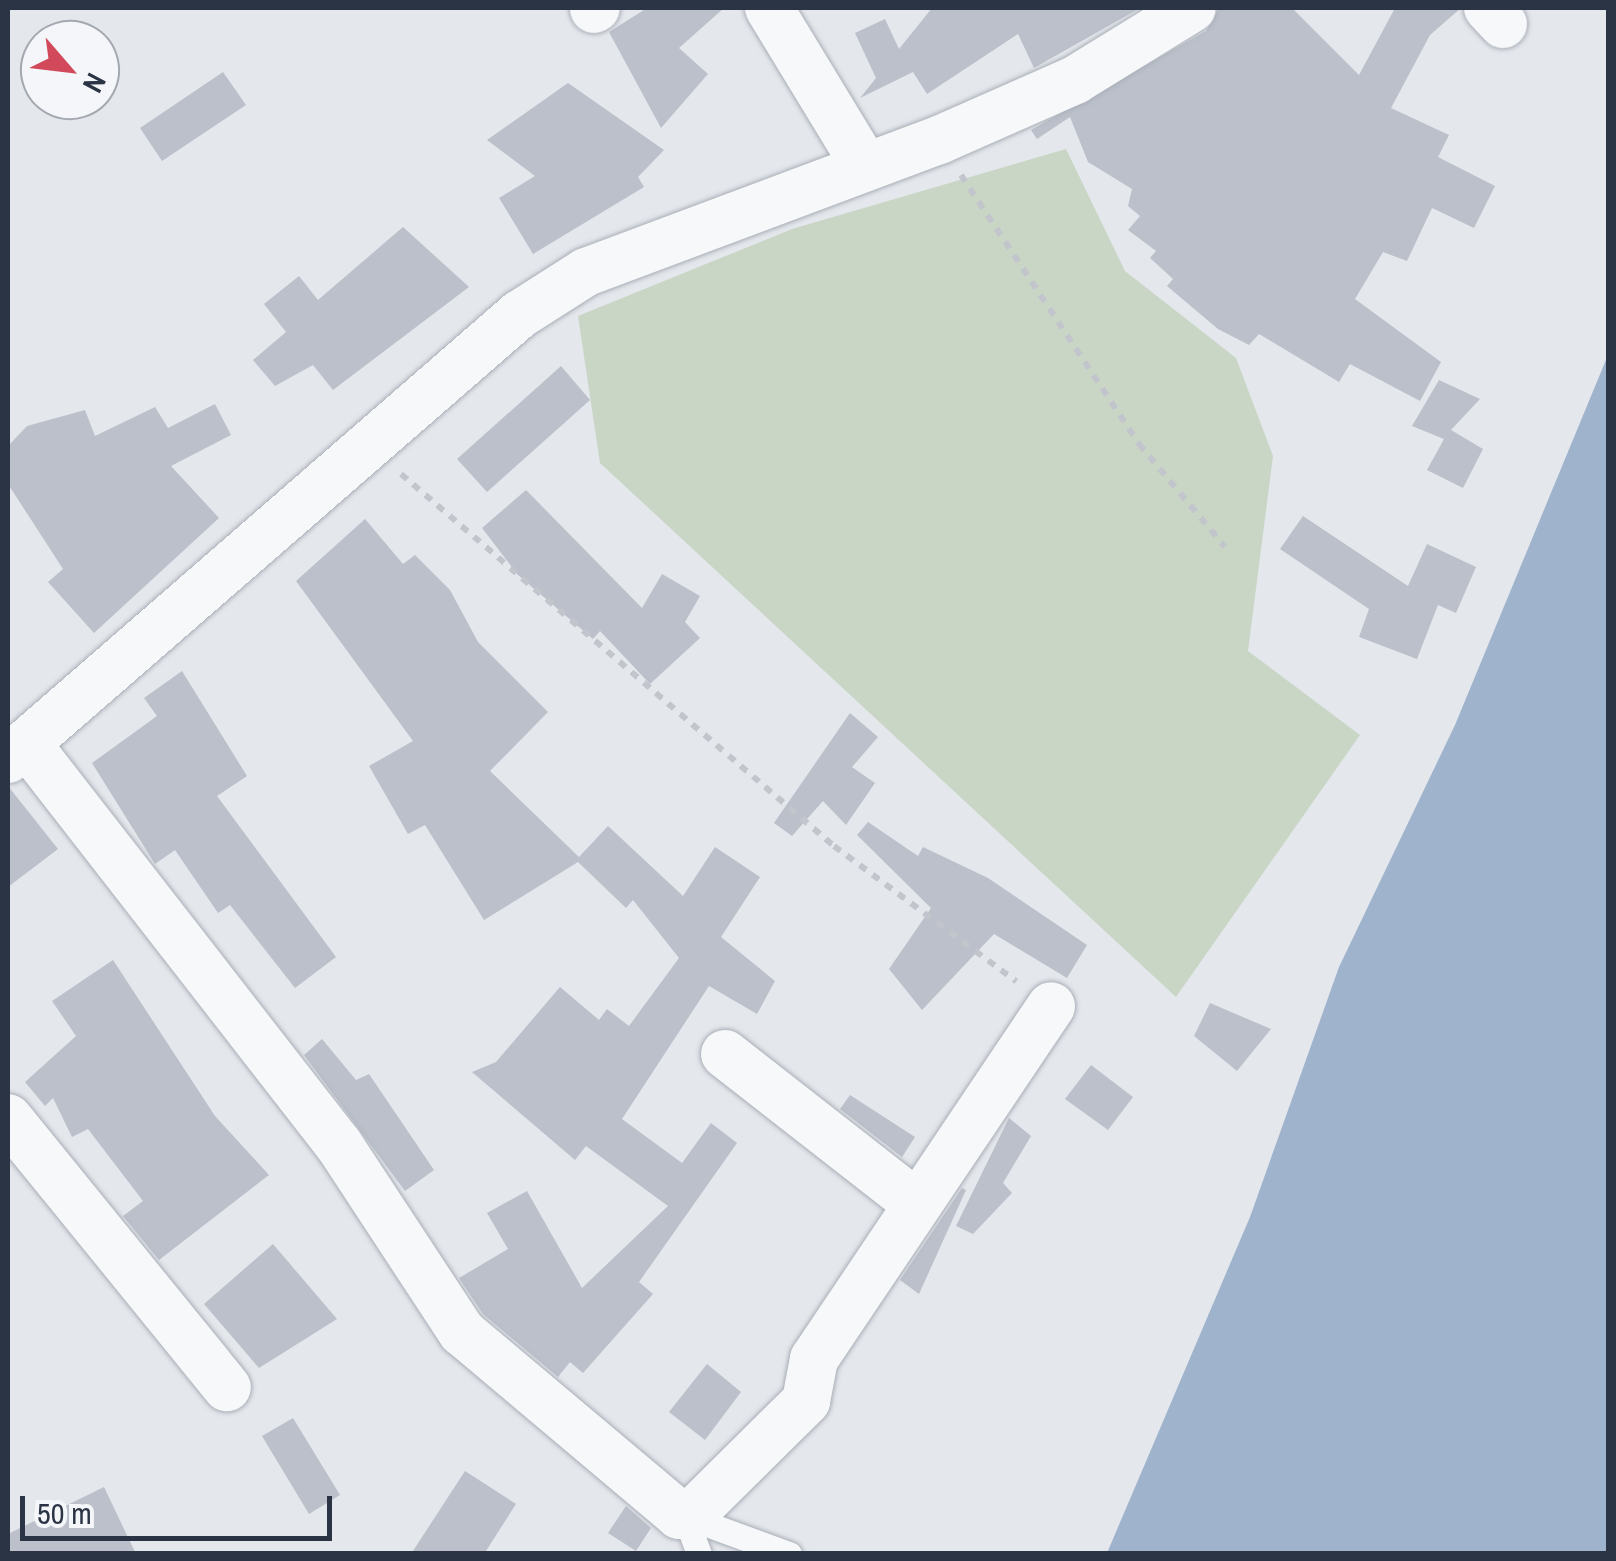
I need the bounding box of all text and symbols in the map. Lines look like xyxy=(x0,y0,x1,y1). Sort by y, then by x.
north arrow xyxy=(20,20,120,120)
text: N xyxy=(74,67,115,99)
scale bar xyxy=(25,1476,338,1538)
text: 50 m xyxy=(37,1493,92,1533)

